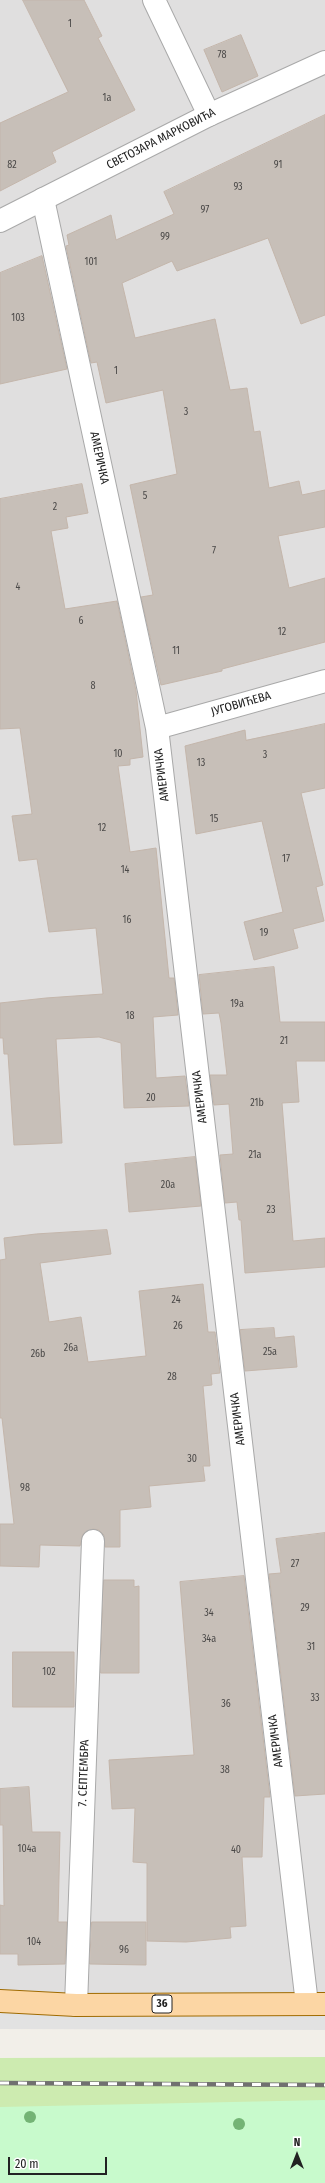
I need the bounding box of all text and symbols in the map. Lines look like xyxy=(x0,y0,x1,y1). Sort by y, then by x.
house number: 1 xyxy=(68,18,72,30)
house number: 78 xyxy=(218,49,226,61)
house number: 1a xyxy=(103,92,111,104)
street label: СВЕТОЗАРА МАРКОВИЋА xyxy=(104,105,218,173)
house number: 82 xyxy=(7,159,17,171)
house number: 91 xyxy=(274,159,282,171)
house number: 93 xyxy=(233,181,243,193)
house number: 97 xyxy=(201,204,209,216)
house number: 99 xyxy=(160,231,170,243)
house number: 101 xyxy=(85,256,97,268)
house number: 103 xyxy=(11,312,25,324)
house number: 1 xyxy=(114,365,118,377)
house number: 3 xyxy=(184,406,188,418)
street label: АМЕРИЧКА xyxy=(86,430,112,486)
house number: 5 xyxy=(143,490,147,502)
house number: 2 xyxy=(53,501,57,513)
house number: 7 xyxy=(212,545,216,557)
house number: 4 xyxy=(16,581,20,593)
house number: 6 xyxy=(79,615,83,627)
house number: 12 xyxy=(278,626,286,638)
house number: 11 xyxy=(172,645,180,657)
house number: 8 xyxy=(91,680,95,692)
street label: ЈУГОВИЋЕВА xyxy=(209,689,273,719)
house number: 10 xyxy=(113,748,123,760)
street label: АМЕРИЧКА xyxy=(152,748,172,802)
house number: 3 xyxy=(263,749,267,761)
house number: 13 xyxy=(197,757,205,769)
house number: 15 xyxy=(210,813,218,825)
house number: 12 xyxy=(98,822,106,834)
house number: 17 xyxy=(282,853,290,865)
house number: 14 xyxy=(121,864,129,876)
house number: 16 xyxy=(123,914,131,926)
house number: 19 xyxy=(260,927,268,939)
house number: 19a xyxy=(230,998,244,1010)
house number: 18 xyxy=(126,1010,134,1022)
house number: 21 xyxy=(280,1035,288,1047)
street label: АМЕРИЧКА xyxy=(190,1070,210,1124)
house number: 20 xyxy=(146,1092,156,1104)
house number: 21b xyxy=(250,1097,264,1109)
house number: 21a xyxy=(249,1149,261,1161)
house number: 20a xyxy=(161,1179,175,1191)
house number: 23 xyxy=(267,1204,275,1216)
house number: 24 xyxy=(171,1294,181,1306)
house number: 26 xyxy=(173,1320,183,1332)
house number: 26a xyxy=(64,1342,78,1354)
house number: 25a xyxy=(263,1346,277,1358)
house number: 26b xyxy=(31,1348,45,1360)
house number: 28 xyxy=(167,1371,177,1383)
street label: АМЕРИЧКА xyxy=(228,1392,248,1446)
house number: 30 xyxy=(187,1453,197,1465)
house number: 98 xyxy=(20,1482,30,1494)
house number: 27 xyxy=(291,1558,299,1570)
house number: 29 xyxy=(300,1602,310,1614)
house number: 34 xyxy=(204,1607,214,1619)
house number: 34a xyxy=(202,1633,216,1645)
house number: 31 xyxy=(307,1641,315,1653)
house number: 102 xyxy=(42,1666,56,1678)
house number: 33 xyxy=(310,1692,320,1704)
house number: 36 xyxy=(221,1698,231,1710)
street label: АМЕРИЧКА xyxy=(266,1714,286,1768)
street label: 7. СЕПТЕМБРА xyxy=(76,1739,92,1807)
house number: 38 xyxy=(220,1764,230,1776)
house number: 104a xyxy=(18,1843,36,1855)
house number: 40 xyxy=(231,1844,241,1856)
house number: 104 xyxy=(27,1936,41,1948)
house number: 96 xyxy=(119,1944,129,1956)
road number: 36 xyxy=(152,1995,172,2013)
north arrow xyxy=(277,2135,317,2175)
text: N xyxy=(294,2136,300,2149)
scale bar xyxy=(10,2149,109,2175)
text: 20 m xyxy=(15,2157,39,2171)

